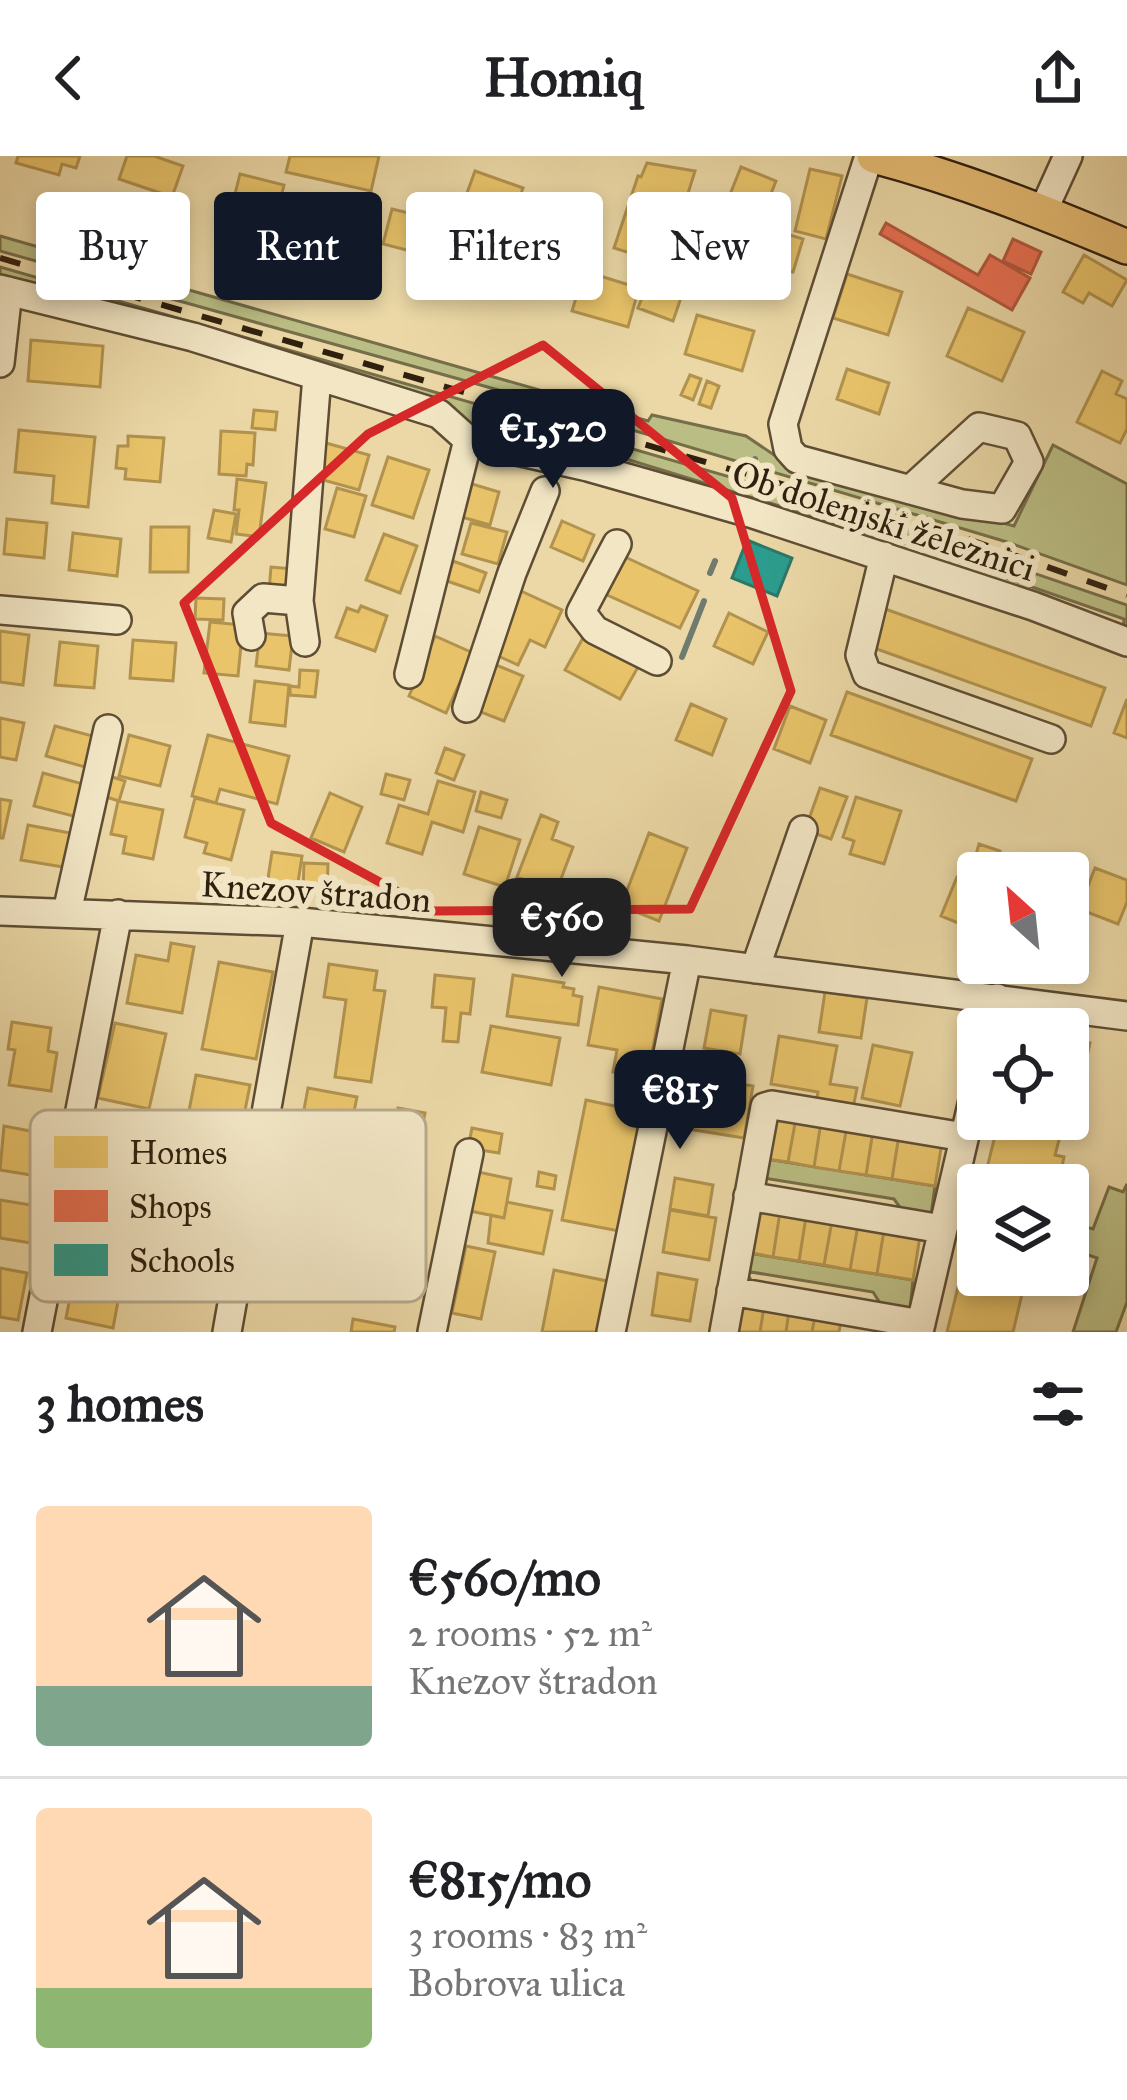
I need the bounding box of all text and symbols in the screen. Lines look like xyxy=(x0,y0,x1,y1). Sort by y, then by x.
icon: back xyxy=(36,45,102,111)
text: Homiq xyxy=(484,45,643,111)
icon: share xyxy=(1025,45,1091,111)
chip: Buy xyxy=(36,192,190,300)
chip: Rent xyxy=(214,192,382,300)
chip: Filters xyxy=(406,192,603,300)
chip: New xyxy=(627,192,791,300)
pin: €1,520 xyxy=(455,389,651,491)
text: €1,520 xyxy=(499,404,607,452)
street label: Ob dolenjski železnici xyxy=(726,451,1041,591)
north arrow xyxy=(957,852,1089,984)
map controls xyxy=(957,852,1089,1296)
street label: Knezov štradon xyxy=(199,862,432,922)
pin: €560 xyxy=(491,878,633,980)
text: €560 xyxy=(520,893,604,941)
button: locate xyxy=(957,1008,1089,1140)
pin: €815 xyxy=(609,1050,751,1152)
text: €815 xyxy=(641,1065,719,1113)
legend xyxy=(30,1110,426,1302)
text: Homes xyxy=(129,1133,227,1173)
button: layers xyxy=(957,1164,1089,1296)
text: Shops xyxy=(129,1187,212,1227)
text: Schools xyxy=(129,1241,235,1281)
icon: filters xyxy=(1025,1371,1091,1437)
text: 3 homes xyxy=(36,1373,204,1435)
text: €560/mo xyxy=(408,1547,601,1609)
icon: home xyxy=(132,1554,276,1698)
text: 2 rooms · 52 m² xyxy=(408,1609,652,1657)
text: Knezov štradon xyxy=(408,1657,658,1705)
text: €815/mo xyxy=(408,1849,591,1911)
icon: home xyxy=(132,1856,276,2000)
text: 3 rooms · 83 m² xyxy=(408,1911,647,1959)
text: Bobrova ulica xyxy=(408,1959,625,2007)

